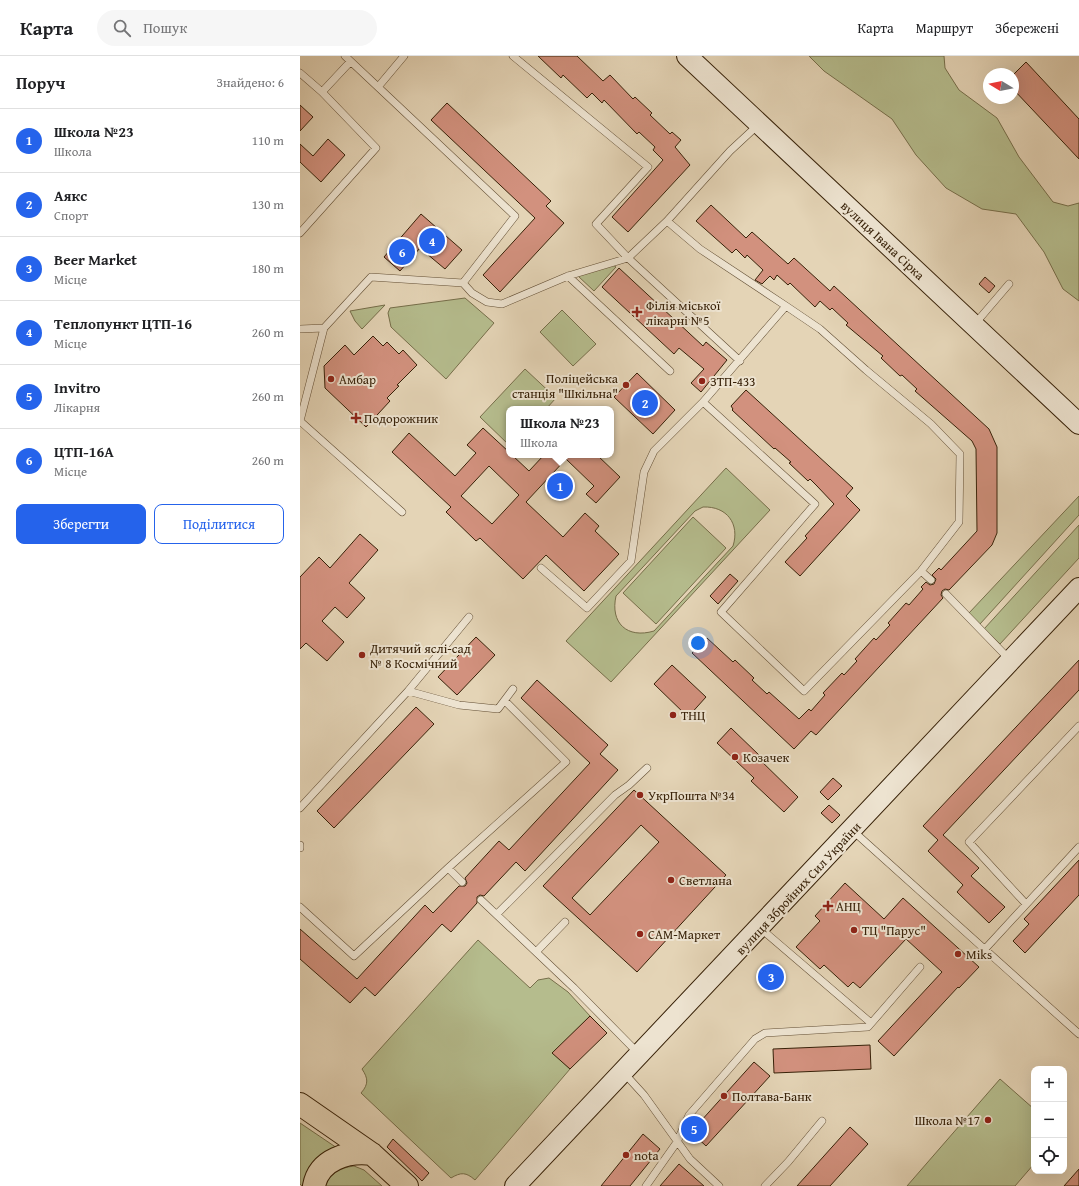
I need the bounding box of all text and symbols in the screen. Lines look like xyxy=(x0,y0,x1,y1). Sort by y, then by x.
search box xyxy=(97,10,377,46)
text: Карта xyxy=(20,14,73,42)
icon: search xyxy=(111,17,133,39)
text: Пошук xyxy=(143,17,187,38)
text: Карта xyxy=(858,18,894,38)
text: Маршрут xyxy=(916,18,973,38)
text: Збережені xyxy=(995,18,1059,38)
north arrow xyxy=(983,68,1019,104)
text: Поруч xyxy=(16,70,65,95)
text: Знайдено: 6 xyxy=(216,73,284,92)
text: Школа №23 xyxy=(54,121,134,142)
text: 1 xyxy=(26,131,32,150)
text: 110 m xyxy=(252,131,284,150)
text: Школа xyxy=(54,142,92,161)
text: Аякс xyxy=(54,185,87,206)
text: 2 xyxy=(26,195,32,214)
text: 130 m xyxy=(252,195,284,214)
street label: вулиця Івана Сірка xyxy=(836,196,929,285)
text: Спорт xyxy=(54,206,88,225)
pin: 4 xyxy=(419,226,445,256)
pin: 6 xyxy=(389,237,415,267)
text: Beer Market xyxy=(54,249,137,270)
text: 3 xyxy=(26,259,32,278)
text: 180 m xyxy=(252,259,284,278)
text: Місце xyxy=(54,270,87,289)
place label: Філія міської лікарні №5 xyxy=(646,296,721,330)
marker: Філія міської лікарні №5 xyxy=(631,306,643,318)
text: Теплопункт ЦТП-16 xyxy=(54,313,192,334)
text: 4 xyxy=(26,323,32,342)
text: 260 m xyxy=(252,323,284,342)
text: Місце xyxy=(54,334,87,353)
place label: Поліцейська станція "Шкільна" xyxy=(512,369,619,403)
place label: Амбар xyxy=(339,370,376,389)
place label: ЗТП-433 xyxy=(710,372,756,391)
marker: Амбар xyxy=(326,374,336,384)
marker: ЗТП-433 xyxy=(697,376,707,386)
text: Invitro xyxy=(54,377,101,398)
marker: Поліцейська станція "Шкільна" xyxy=(621,380,631,390)
text: 5 xyxy=(26,387,32,406)
text: 260 m xyxy=(252,387,284,406)
pin: 2 xyxy=(632,388,658,418)
text: Лікарня xyxy=(54,398,100,417)
popup xyxy=(506,406,614,458)
place label: Подорожник xyxy=(364,409,438,428)
text: Школа №23 xyxy=(520,412,600,433)
marker: Подорожник xyxy=(351,413,361,423)
text: Школа xyxy=(520,433,558,452)
text: ЦТП-16А xyxy=(54,441,114,462)
text: 6 xyxy=(26,451,32,470)
text: 260 m xyxy=(252,451,284,470)
text: Місце xyxy=(54,462,87,481)
pin: 1 xyxy=(547,471,573,501)
button: Зберегти xyxy=(16,504,146,544)
button: Поділитися xyxy=(154,504,284,544)
your location xyxy=(688,633,708,653)
place label: Дитячий яслі-сад № 8 Космічний xyxy=(369,639,471,673)
marker: Дитячий яслі-сад № 8 Космічний xyxy=(357,650,367,660)
place label: ТНЦ xyxy=(681,706,706,725)
marker: ТНЦ xyxy=(668,710,678,720)
place label: Козачек xyxy=(743,748,790,767)
marker: Козачек xyxy=(730,752,740,762)
place label: УкрПошта №34 xyxy=(648,786,735,805)
marker: УкрПошта №34 xyxy=(635,790,645,800)
street label: вулиця Збройних Сил України xyxy=(731,817,866,959)
place label: Светлана xyxy=(679,871,733,890)
marker: Светлана xyxy=(666,875,676,885)
place label: АНЦ xyxy=(836,897,862,916)
marker: АНЦ xyxy=(823,901,833,911)
place label: ТЦ "Парус" xyxy=(862,921,926,940)
place label: САМ-Маркет xyxy=(648,925,721,944)
marker: ТЦ "Парус" xyxy=(849,925,859,935)
marker: САМ-Маркет xyxy=(635,929,645,939)
place label: Miks xyxy=(966,945,992,964)
marker: Miks xyxy=(953,949,963,959)
pin: 3 xyxy=(758,962,784,992)
map controls xyxy=(1031,1066,1067,1174)
button: + xyxy=(1031,1066,1067,1102)
place label: Полтава-Банк xyxy=(732,1087,812,1106)
marker: Полтава-Банк xyxy=(719,1091,729,1101)
button: − xyxy=(1031,1102,1067,1138)
place label: Школа №17 xyxy=(915,1111,980,1130)
pin: 5 xyxy=(681,1114,707,1144)
marker: Школа №17 xyxy=(983,1115,993,1125)
button: locate xyxy=(1031,1138,1067,1174)
place label: nota xyxy=(634,1146,660,1165)
marker: nota xyxy=(621,1150,631,1160)

